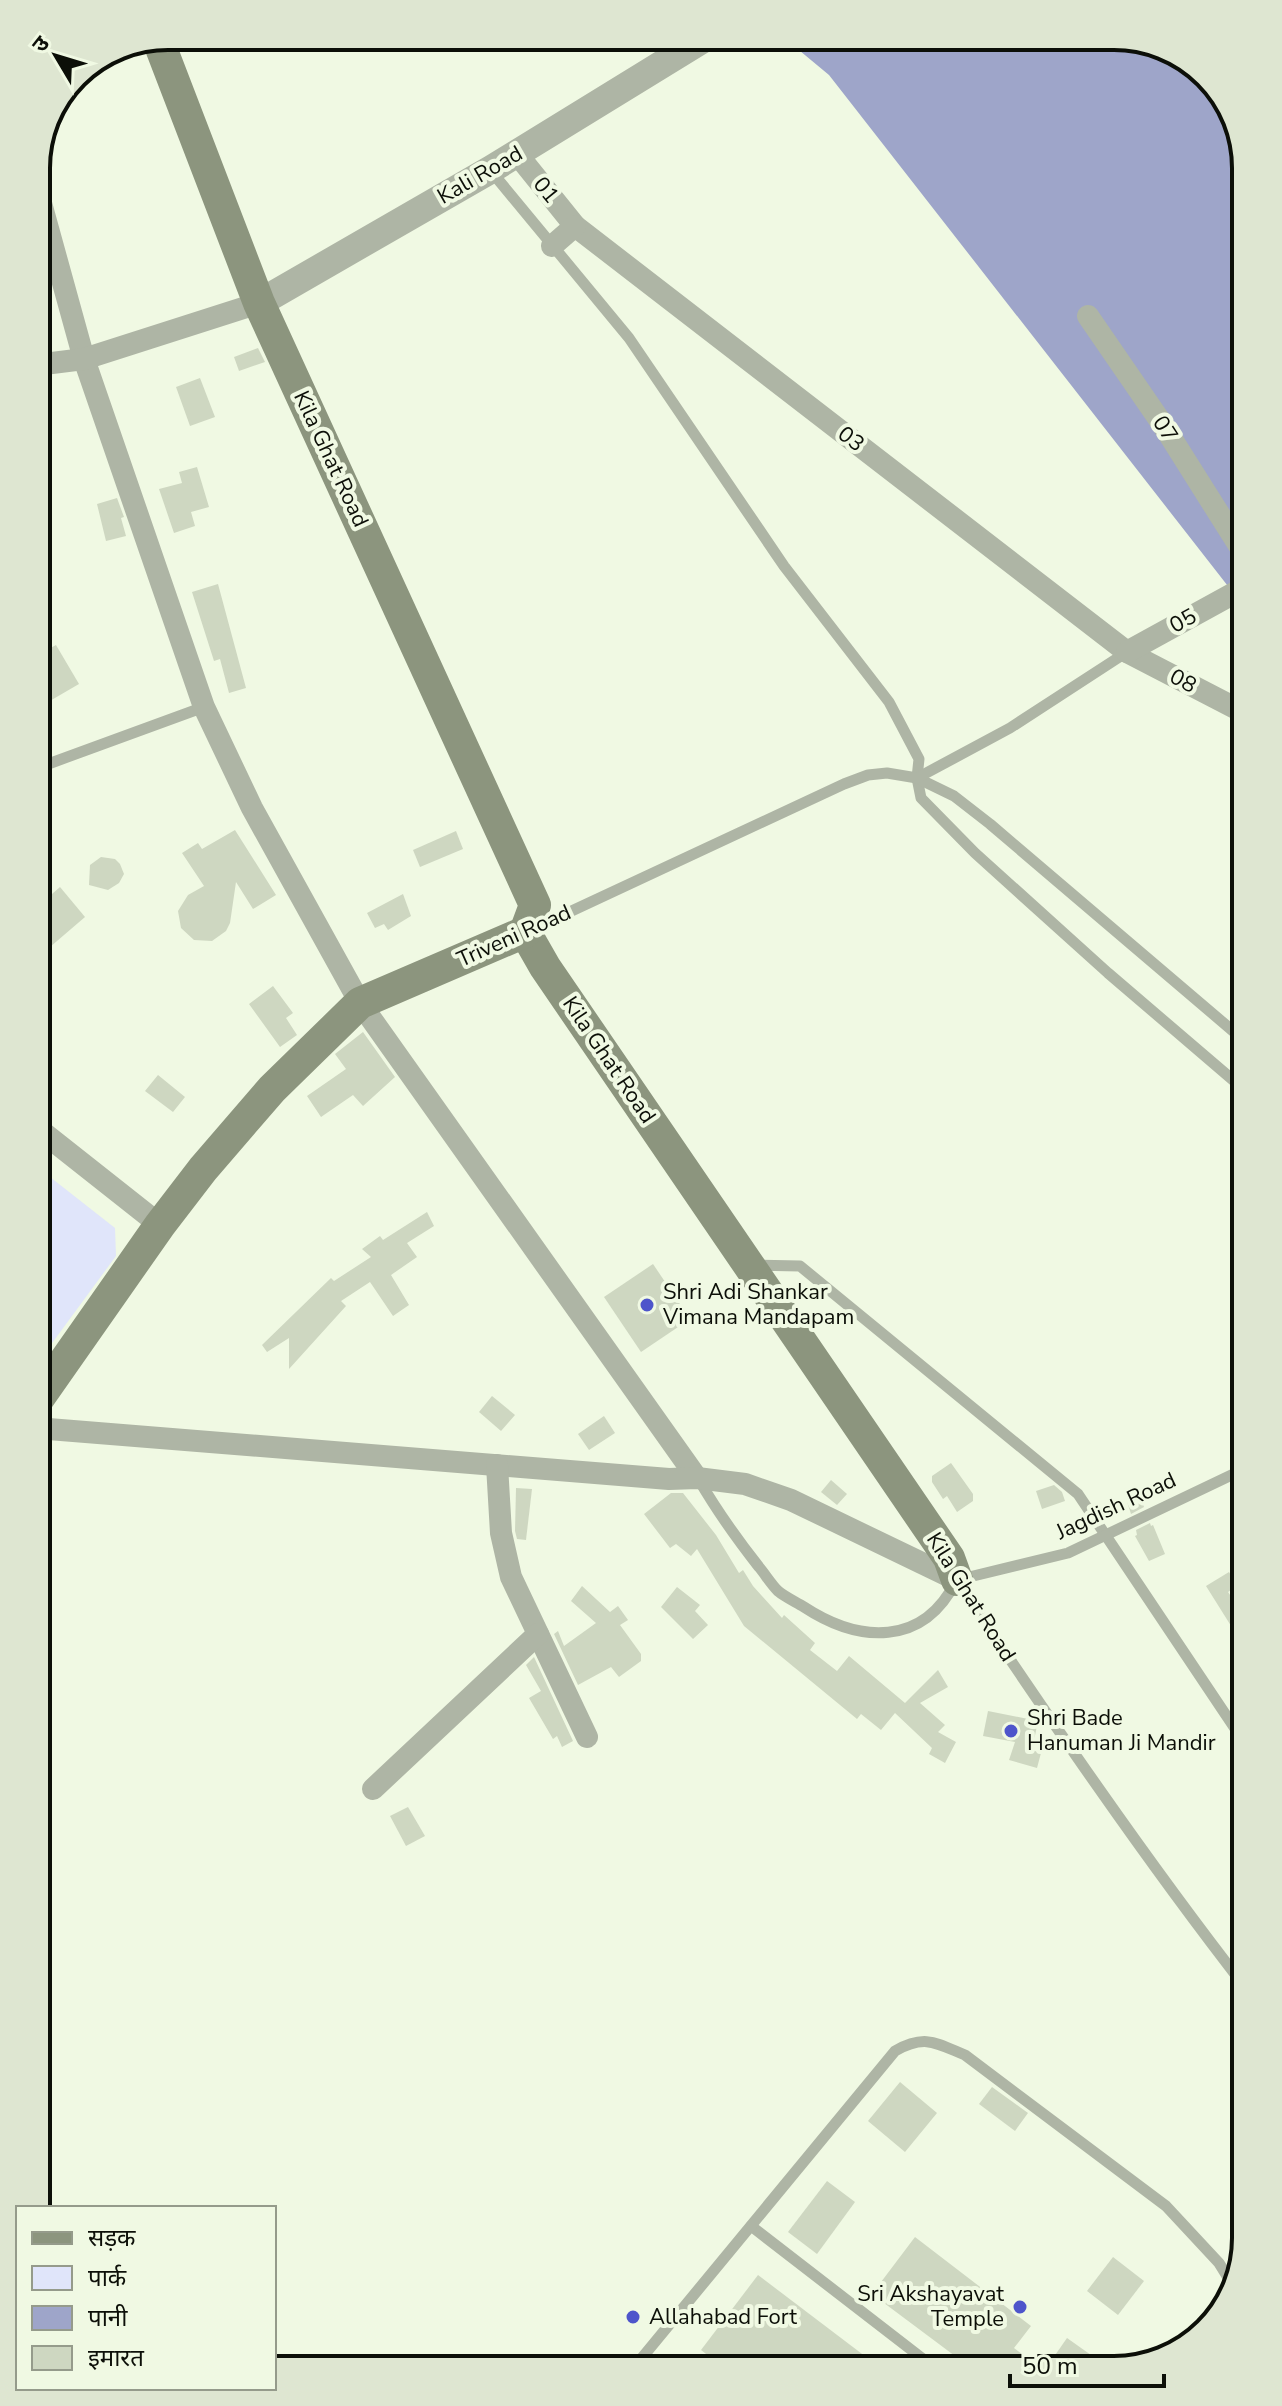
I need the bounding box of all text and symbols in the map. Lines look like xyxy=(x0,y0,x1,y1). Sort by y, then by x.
north arrow xyxy=(16,16,96,96)
text: उ xyxy=(25,29,58,59)
street label: Kali Road xyxy=(432,139,528,211)
street label: 01 xyxy=(526,170,566,210)
street label: Kila Ghat Road xyxy=(286,386,376,532)
street label: 07 xyxy=(1145,410,1185,448)
street label: 03 xyxy=(831,419,871,459)
street label: 05 xyxy=(1164,601,1202,641)
street label: 08 xyxy=(1164,662,1202,700)
street label: Triveni Road xyxy=(452,898,576,974)
street label: Kila Ghat Road xyxy=(555,991,663,1129)
place label: Shri Adi Shankar Vimana Mandapam xyxy=(662,1277,854,1332)
marker: Shri Adi Shankar Vimana Mandapam xyxy=(638,1296,656,1314)
street label: Jagdish Road xyxy=(1050,1465,1181,1547)
street label: Kila Ghat Road xyxy=(919,1527,1023,1667)
place label: Shri Bade Hanuman Ji Mandir xyxy=(1027,1703,1216,1758)
marker: Shri Bade Hanuman Ji Mandir xyxy=(1002,1722,1020,1740)
legend xyxy=(16,2206,276,2390)
text: सड़क xyxy=(88,2222,136,2254)
text: पार्क xyxy=(88,2262,127,2294)
place label: Sri Akshayavat Temple xyxy=(857,2279,1004,2334)
marker: Sri Akshayavat Temple xyxy=(1011,2298,1029,2316)
text: पानी xyxy=(88,2302,128,2334)
place label: Allahabad Fort xyxy=(649,2302,797,2332)
marker: Allahabad Fort xyxy=(624,2308,642,2326)
scale bar xyxy=(1010,2338,1164,2388)
text: इमारत xyxy=(88,2342,145,2374)
text: 50 m xyxy=(1022,2350,1078,2382)

